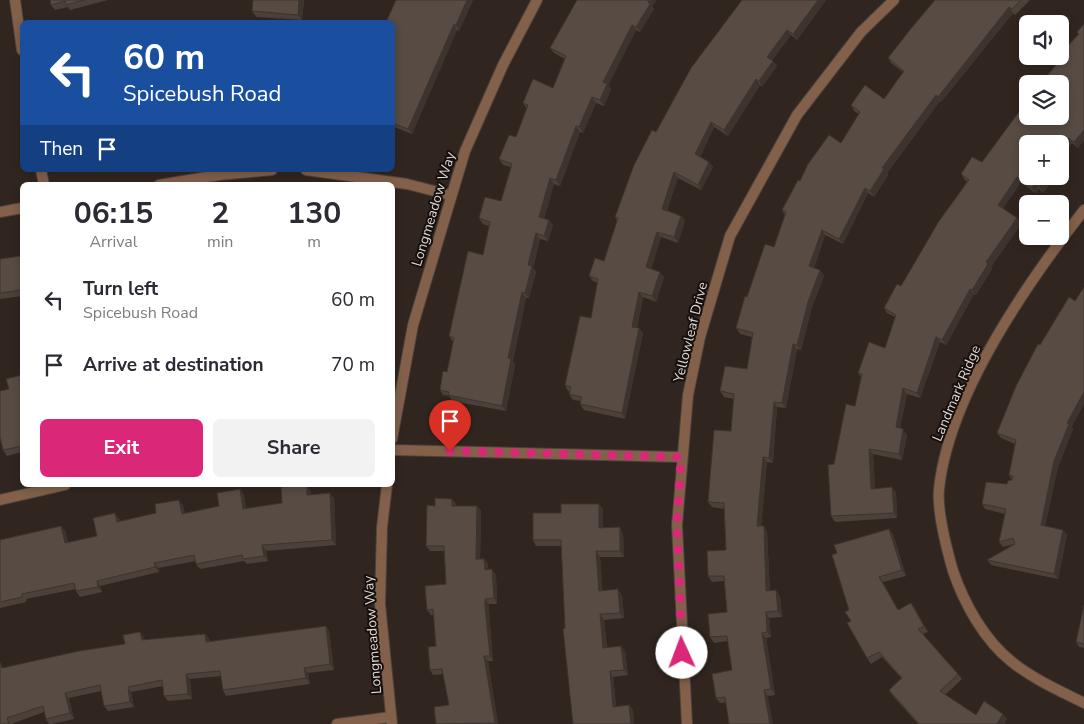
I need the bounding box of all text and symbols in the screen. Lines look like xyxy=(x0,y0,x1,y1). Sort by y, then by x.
map controls xyxy=(1019,15,1069,245)
button: sound xyxy=(1019,15,1069,65)
text: 60 m xyxy=(123,34,205,81)
icon: left xyxy=(40,40,105,105)
button: layers xyxy=(1019,75,1069,125)
text: Spicebush Road xyxy=(123,79,281,109)
icon: arrive xyxy=(93,135,121,163)
button: + xyxy=(1019,135,1069,185)
text: Then xyxy=(40,136,83,162)
street label: Longmeadow Way xyxy=(407,149,460,269)
text: 06:15 xyxy=(74,193,153,234)
text: 2 xyxy=(211,193,229,234)
text: 130 xyxy=(287,193,341,234)
button: − xyxy=(1019,195,1069,245)
text: Arrival xyxy=(89,231,138,253)
text: min xyxy=(207,231,233,253)
text: m xyxy=(307,231,321,253)
text: Turn left xyxy=(83,276,158,302)
street label: Yellowleaf Drive xyxy=(669,280,712,385)
icon: left xyxy=(40,286,68,314)
text: 60 m xyxy=(331,287,375,313)
text: Spicebush Road xyxy=(83,302,198,324)
street label: Landmark Ridge xyxy=(928,342,985,444)
icon: arrive xyxy=(40,351,68,379)
text: Arrive at destination xyxy=(83,352,264,378)
text: 70 m xyxy=(331,352,375,378)
pin xyxy=(429,400,471,451)
icon: arrive xyxy=(436,407,464,435)
button: Exit xyxy=(40,419,203,477)
button: Share xyxy=(213,419,375,477)
street label: Longmeadow Way xyxy=(359,574,386,695)
position arrow xyxy=(655,626,707,678)

